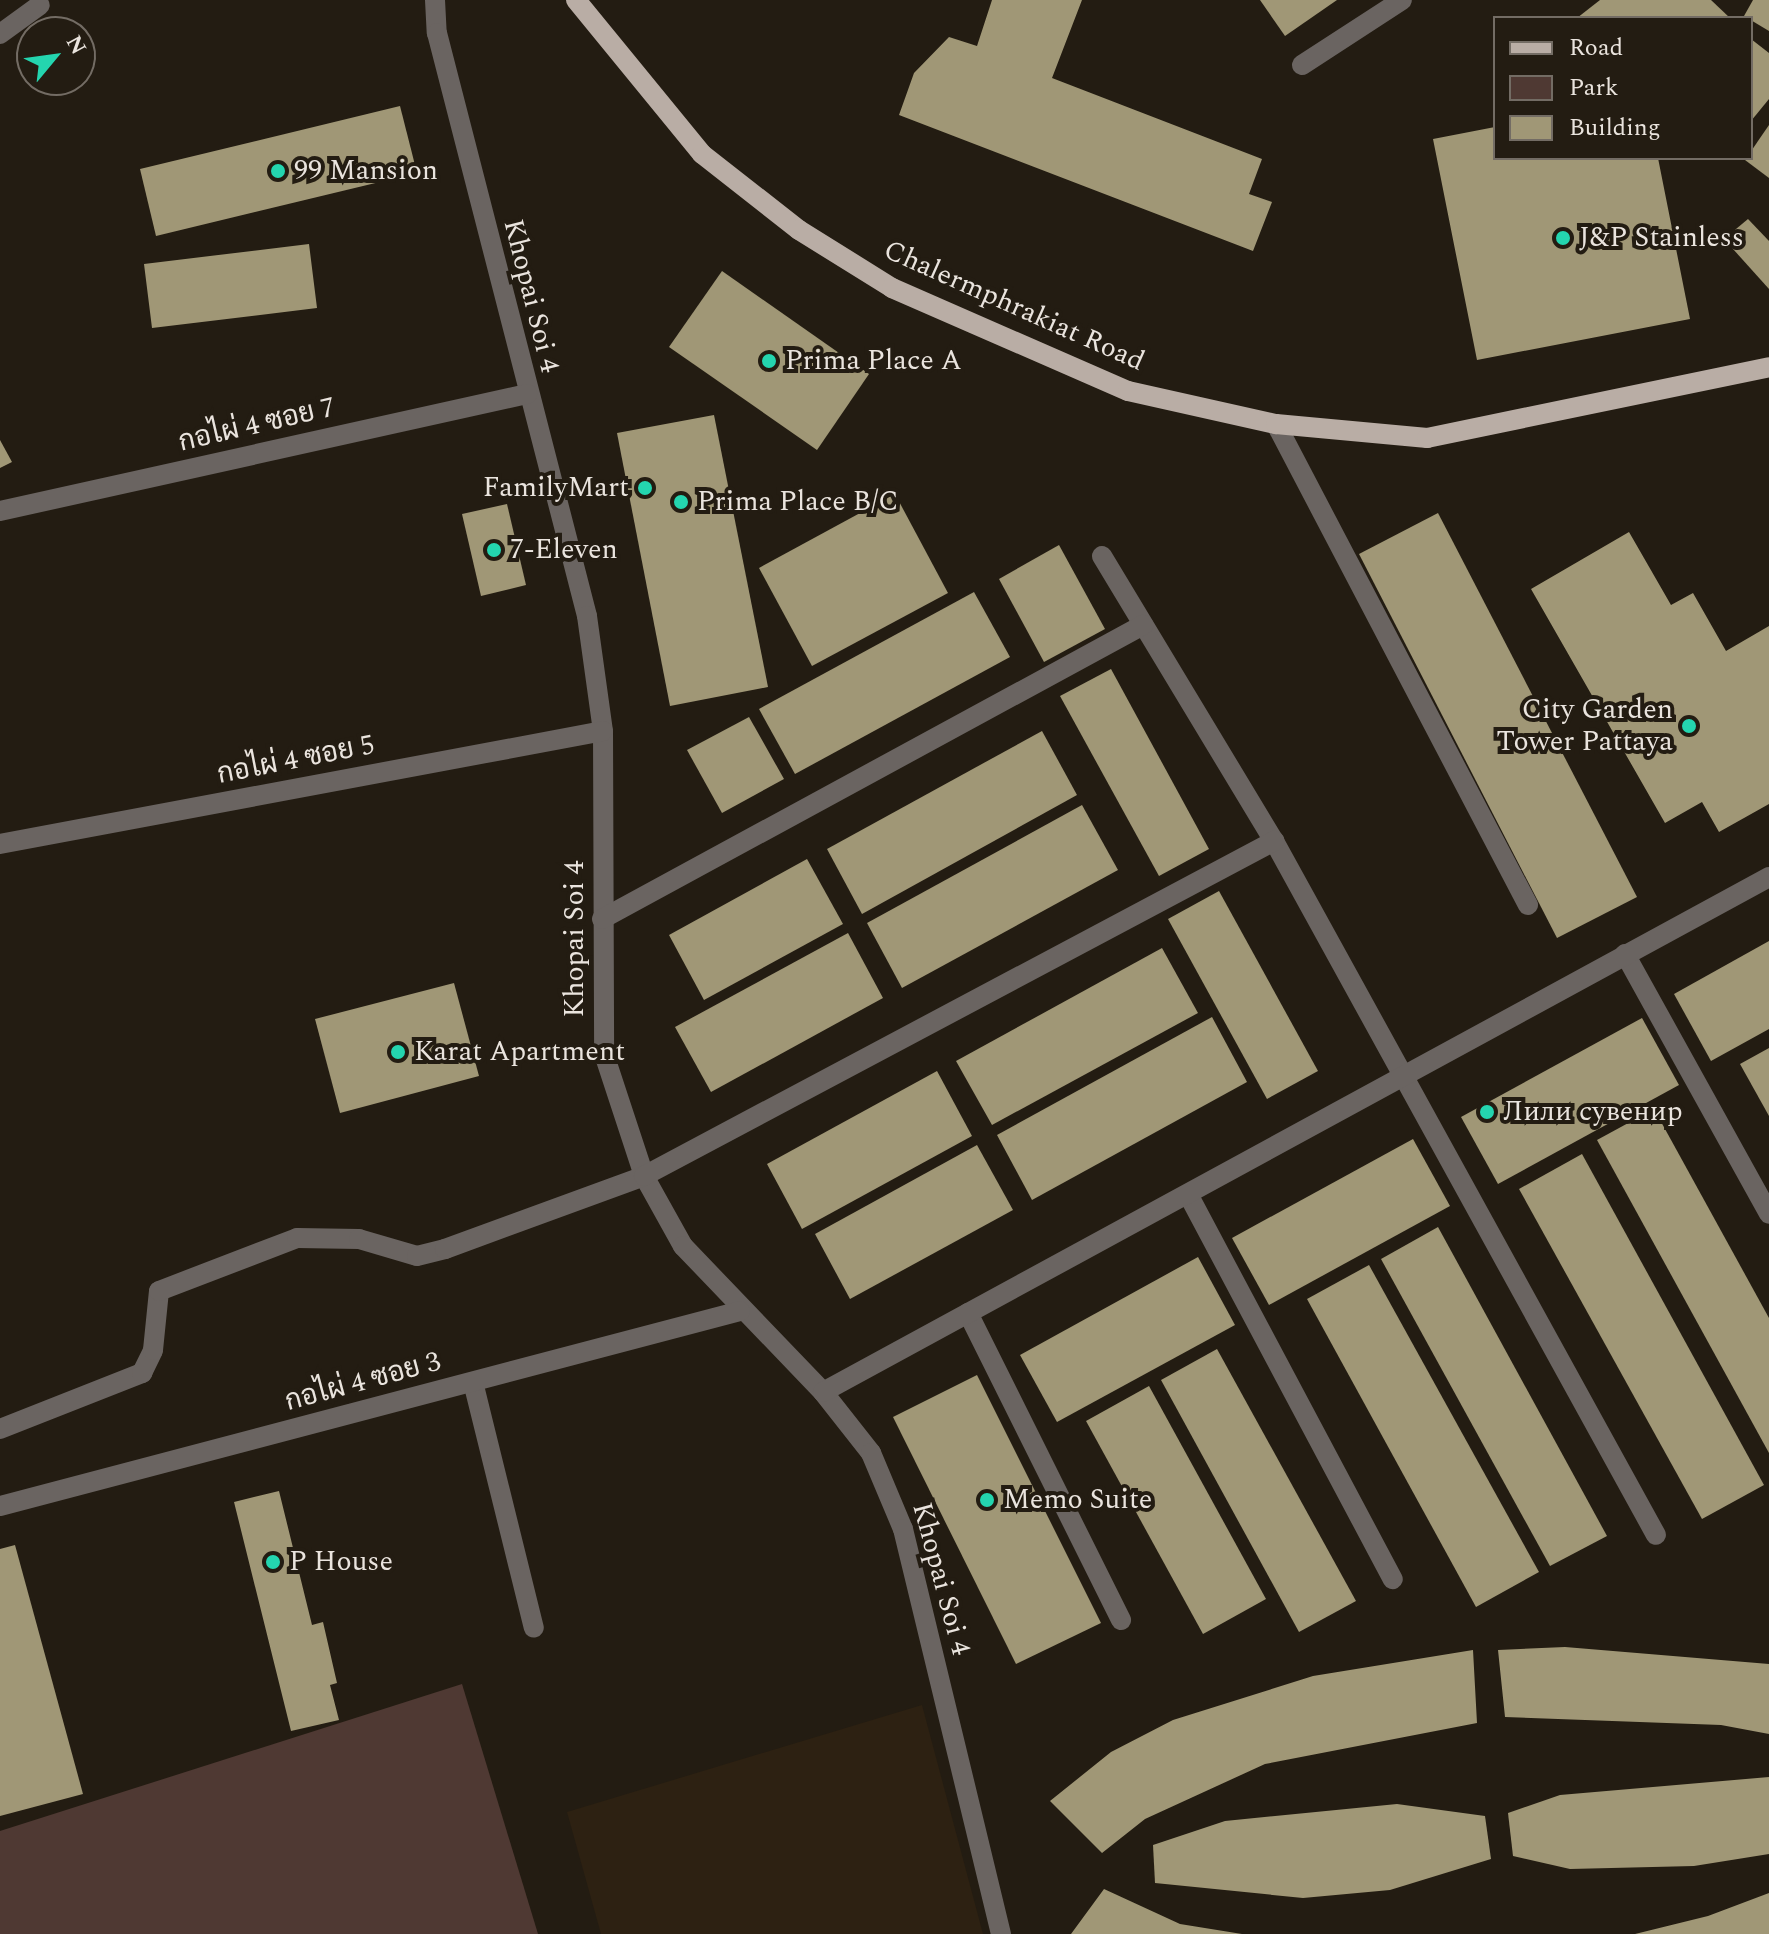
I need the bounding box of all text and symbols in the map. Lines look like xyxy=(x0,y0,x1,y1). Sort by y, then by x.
north arrow xyxy=(16,16,96,96)
legend xyxy=(1493,16,1753,160)
text: N xyxy=(57,29,94,61)
text: Road xyxy=(1569,30,1623,66)
text: Park xyxy=(1569,70,1619,106)
text: Building xyxy=(1569,110,1661,146)
place label: 99 Mansion xyxy=(294,154,438,188)
marker: 99 Mansion xyxy=(269,162,287,180)
street label: Khopai Soi 4 xyxy=(496,216,566,376)
place label: J&P Stainless xyxy=(1579,221,1744,255)
marker: J&P Stainless xyxy=(1554,229,1572,247)
street label: Chalermphrakiat Road xyxy=(879,233,1149,379)
place label: Prima Place A xyxy=(785,344,962,378)
marker: Prima Place A xyxy=(760,352,778,370)
street label: กอไผ่ 4 ซอย 7 xyxy=(175,391,339,459)
place label: FamilyMart xyxy=(483,471,629,505)
marker: FamilyMart xyxy=(636,479,654,497)
place label: Prima Place B/C xyxy=(697,485,899,519)
marker: Prima Place B/C xyxy=(672,493,690,511)
place label: 7-Eleven xyxy=(510,533,618,567)
marker: 7-Eleven xyxy=(485,541,503,559)
place label: City Garden Tower Pattaya xyxy=(1496,693,1673,759)
marker: City Garden Tower Pattaya xyxy=(1680,717,1698,735)
street label: กอไผ่ 4 ซอย 5 xyxy=(214,728,378,792)
street label: Khopai Soi 4 xyxy=(558,861,592,1017)
place label: Karat Apartment xyxy=(414,1035,625,1069)
marker: Karat Apartment xyxy=(389,1043,407,1061)
place label: Лили сувенир xyxy=(1503,1095,1683,1129)
marker: Лили сувенир xyxy=(1478,1103,1496,1121)
street label: กอไผ่ 4 ซอย 3 xyxy=(282,1345,444,1419)
place label: Memo Suite xyxy=(1003,1483,1152,1517)
marker: Memo Suite xyxy=(978,1491,996,1509)
street label: Khopai Soi 4 xyxy=(904,1499,978,1659)
place label: P House xyxy=(289,1545,393,1579)
marker: P House xyxy=(264,1553,282,1571)

